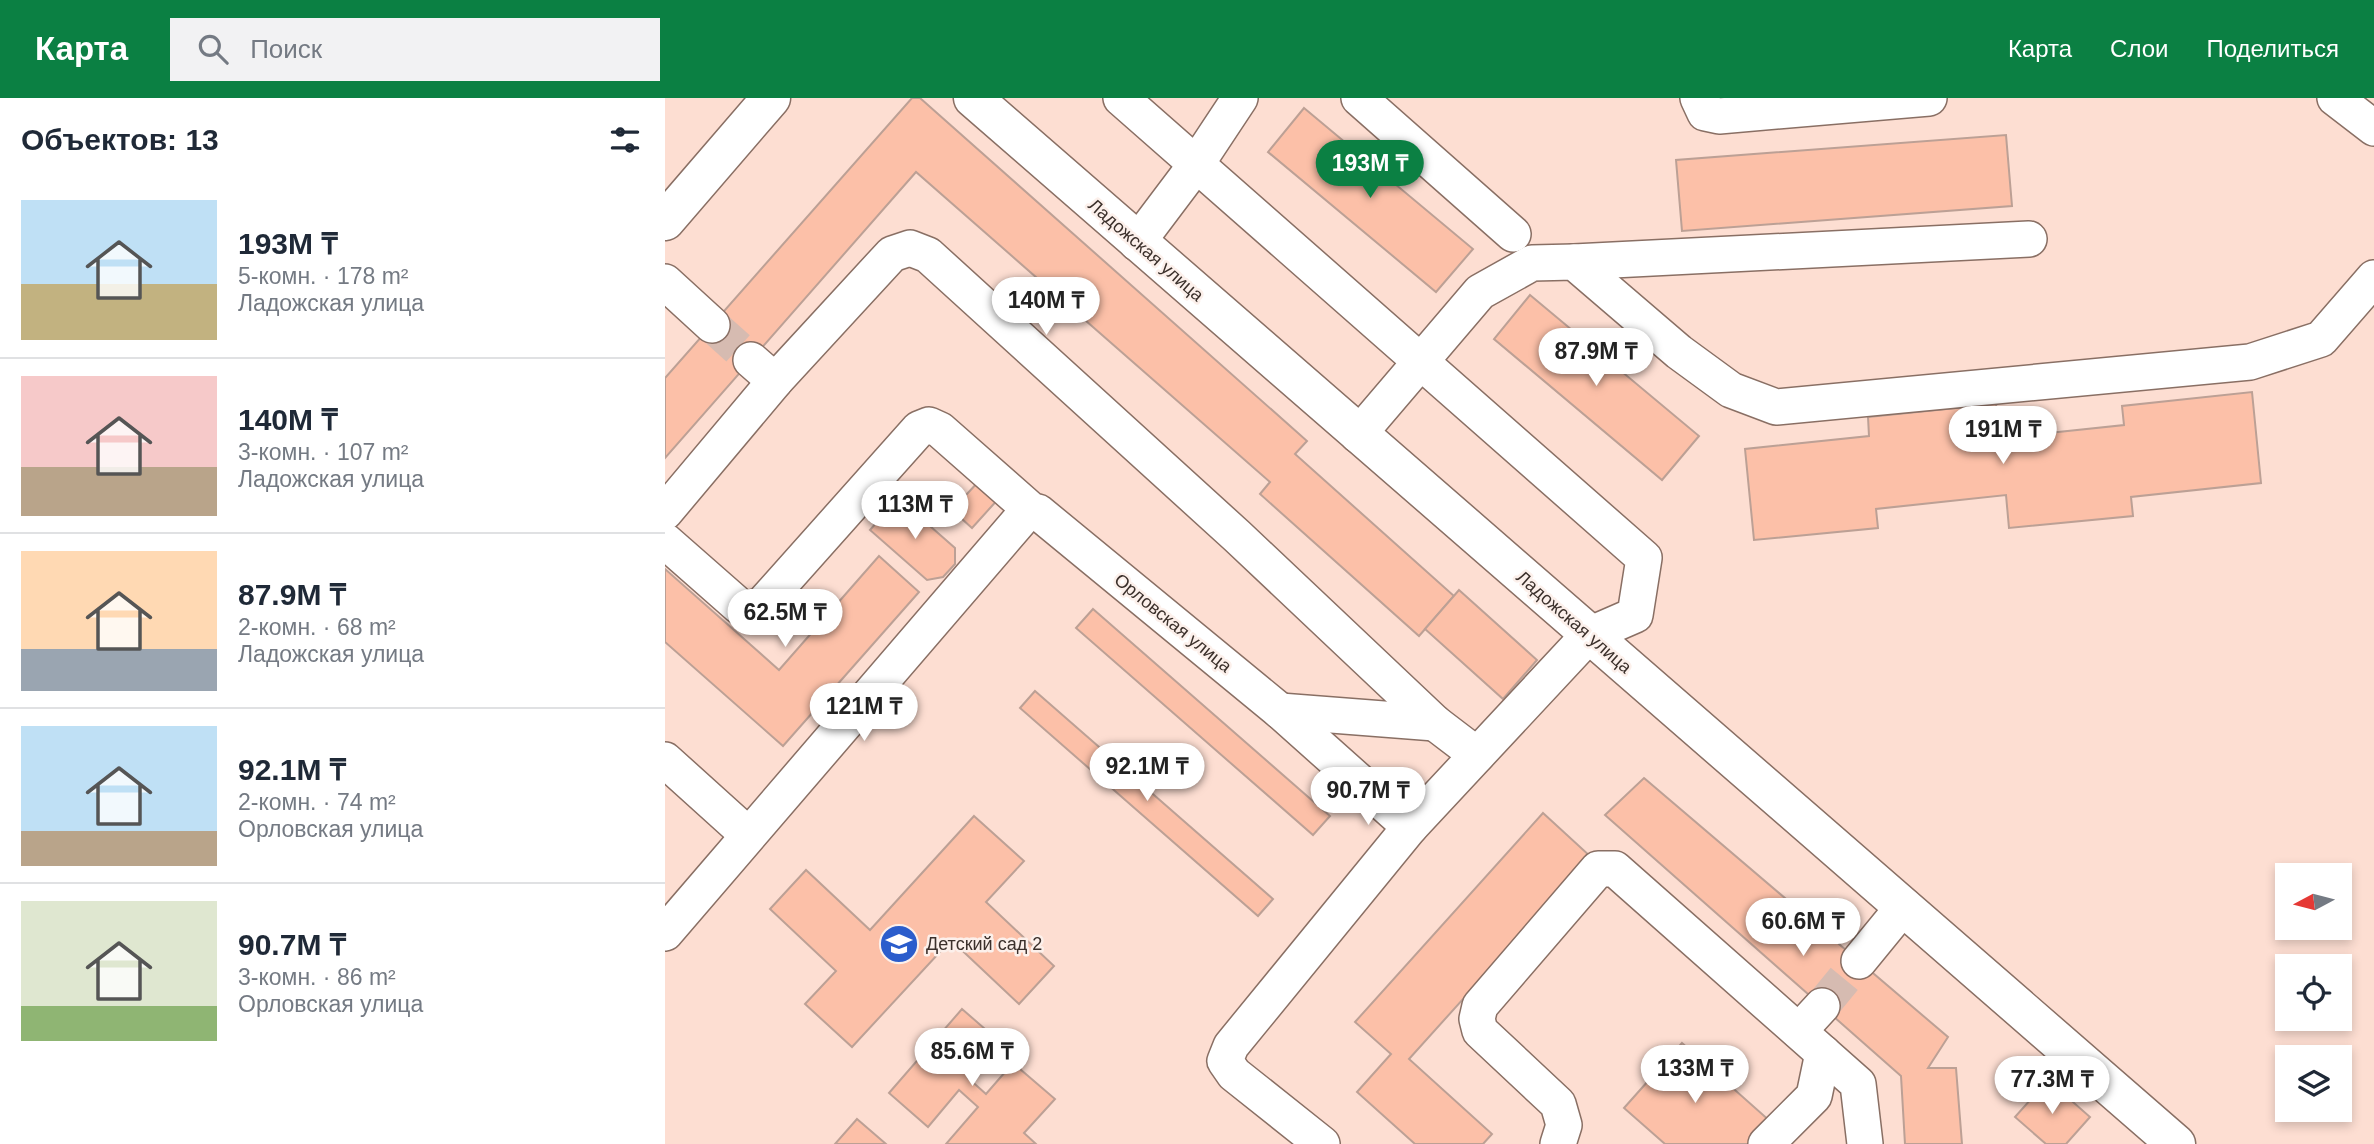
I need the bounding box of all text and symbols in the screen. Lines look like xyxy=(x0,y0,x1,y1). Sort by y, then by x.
search box xyxy=(170,18,660,81)
text: Карта xyxy=(35,30,128,67)
icon: search xyxy=(194,30,232,68)
text: Поиск xyxy=(250,34,322,64)
text: Карта xyxy=(2008,35,2072,62)
text: Слои xyxy=(2110,35,2168,62)
text: Поделиться xyxy=(2206,35,2339,62)
icon: filters xyxy=(606,121,644,159)
text: Объектов: 13 xyxy=(21,123,219,156)
pin: 193M ₸ xyxy=(1313,140,1427,200)
text: 193M ₸ xyxy=(1332,150,1408,176)
street label: Ладожская улица xyxy=(1084,195,1208,306)
text: 193M ₸ xyxy=(238,227,338,260)
icon: home xyxy=(77,228,161,312)
text: 5-комн. · 178 m² xyxy=(238,263,409,289)
pin: 140M ₸ xyxy=(989,278,1103,337)
text: 140M ₸ xyxy=(1008,287,1084,313)
text: Ладожская улица xyxy=(238,290,424,316)
pin: 87.9M ₸ xyxy=(1531,328,1661,388)
text: 87.9M ₸ xyxy=(1555,338,1637,364)
text: 140M ₸ xyxy=(238,403,338,436)
icon: home xyxy=(77,404,161,488)
pin: 191M ₸ xyxy=(1946,406,2060,466)
text: 191M ₸ xyxy=(1965,416,2041,442)
text: 3-комн. · 107 m² xyxy=(238,439,409,465)
text: Ладожская улица xyxy=(238,466,424,492)
pin: 113M ₸ xyxy=(858,482,972,541)
text: 113M ₸ xyxy=(877,491,953,517)
street label: Ладожская улица xyxy=(1512,567,1636,678)
street label: Орловская улица xyxy=(1110,570,1236,677)
text: 87.9M ₸ xyxy=(238,578,346,611)
icon: home xyxy=(77,579,161,663)
pin: 62.5M ₸ xyxy=(720,589,850,649)
text: 62.5M ₸ xyxy=(744,599,826,625)
text: 2-комн. · 68 m² xyxy=(238,614,396,640)
text: Ладожская улица xyxy=(238,641,424,667)
pin: 121M ₸ xyxy=(807,684,921,743)
text: 121M ₸ xyxy=(826,693,902,719)
pin: 92.1M ₸ xyxy=(1082,744,1212,803)
text: 92.1M ₸ xyxy=(238,753,346,786)
text: 92.1M ₸ xyxy=(1106,753,1188,779)
icon: home xyxy=(77,754,161,838)
pin: 90.7M ₸ xyxy=(1303,768,1433,827)
text: 90.7M ₸ xyxy=(1327,777,1409,803)
text: 2-комн. · 74 m² xyxy=(238,789,396,815)
text: Орловская улица xyxy=(238,816,423,842)
north arrow xyxy=(2275,863,2352,940)
map controls xyxy=(2275,863,2352,1122)
pin: 60.6M ₸ xyxy=(1738,898,1868,958)
text: 60.6M ₸ xyxy=(1762,908,1844,934)
school or university icon: Детский сад 2 xyxy=(878,923,920,965)
text: 90.7M ₸ xyxy=(238,928,346,961)
icon: home xyxy=(77,929,161,1013)
place label: Детский сад 2 xyxy=(926,934,1042,954)
button: locate xyxy=(2275,954,2352,1031)
text: 3-комн. · 86 m² xyxy=(238,964,396,990)
text: Орловская улица xyxy=(238,991,423,1017)
pin: 85.6M ₸ xyxy=(907,1028,1037,1088)
text: 85.6M ₸ xyxy=(931,1038,1013,1064)
button: layers xyxy=(2275,1045,2352,1122)
pin: 133M ₸ xyxy=(1638,1046,1752,1105)
text: 133M ₸ xyxy=(1657,1055,1733,1081)
pin: 77.3M ₸ xyxy=(1987,1056,2117,1116)
text: 77.3M ₸ xyxy=(2011,1066,2093,1092)

